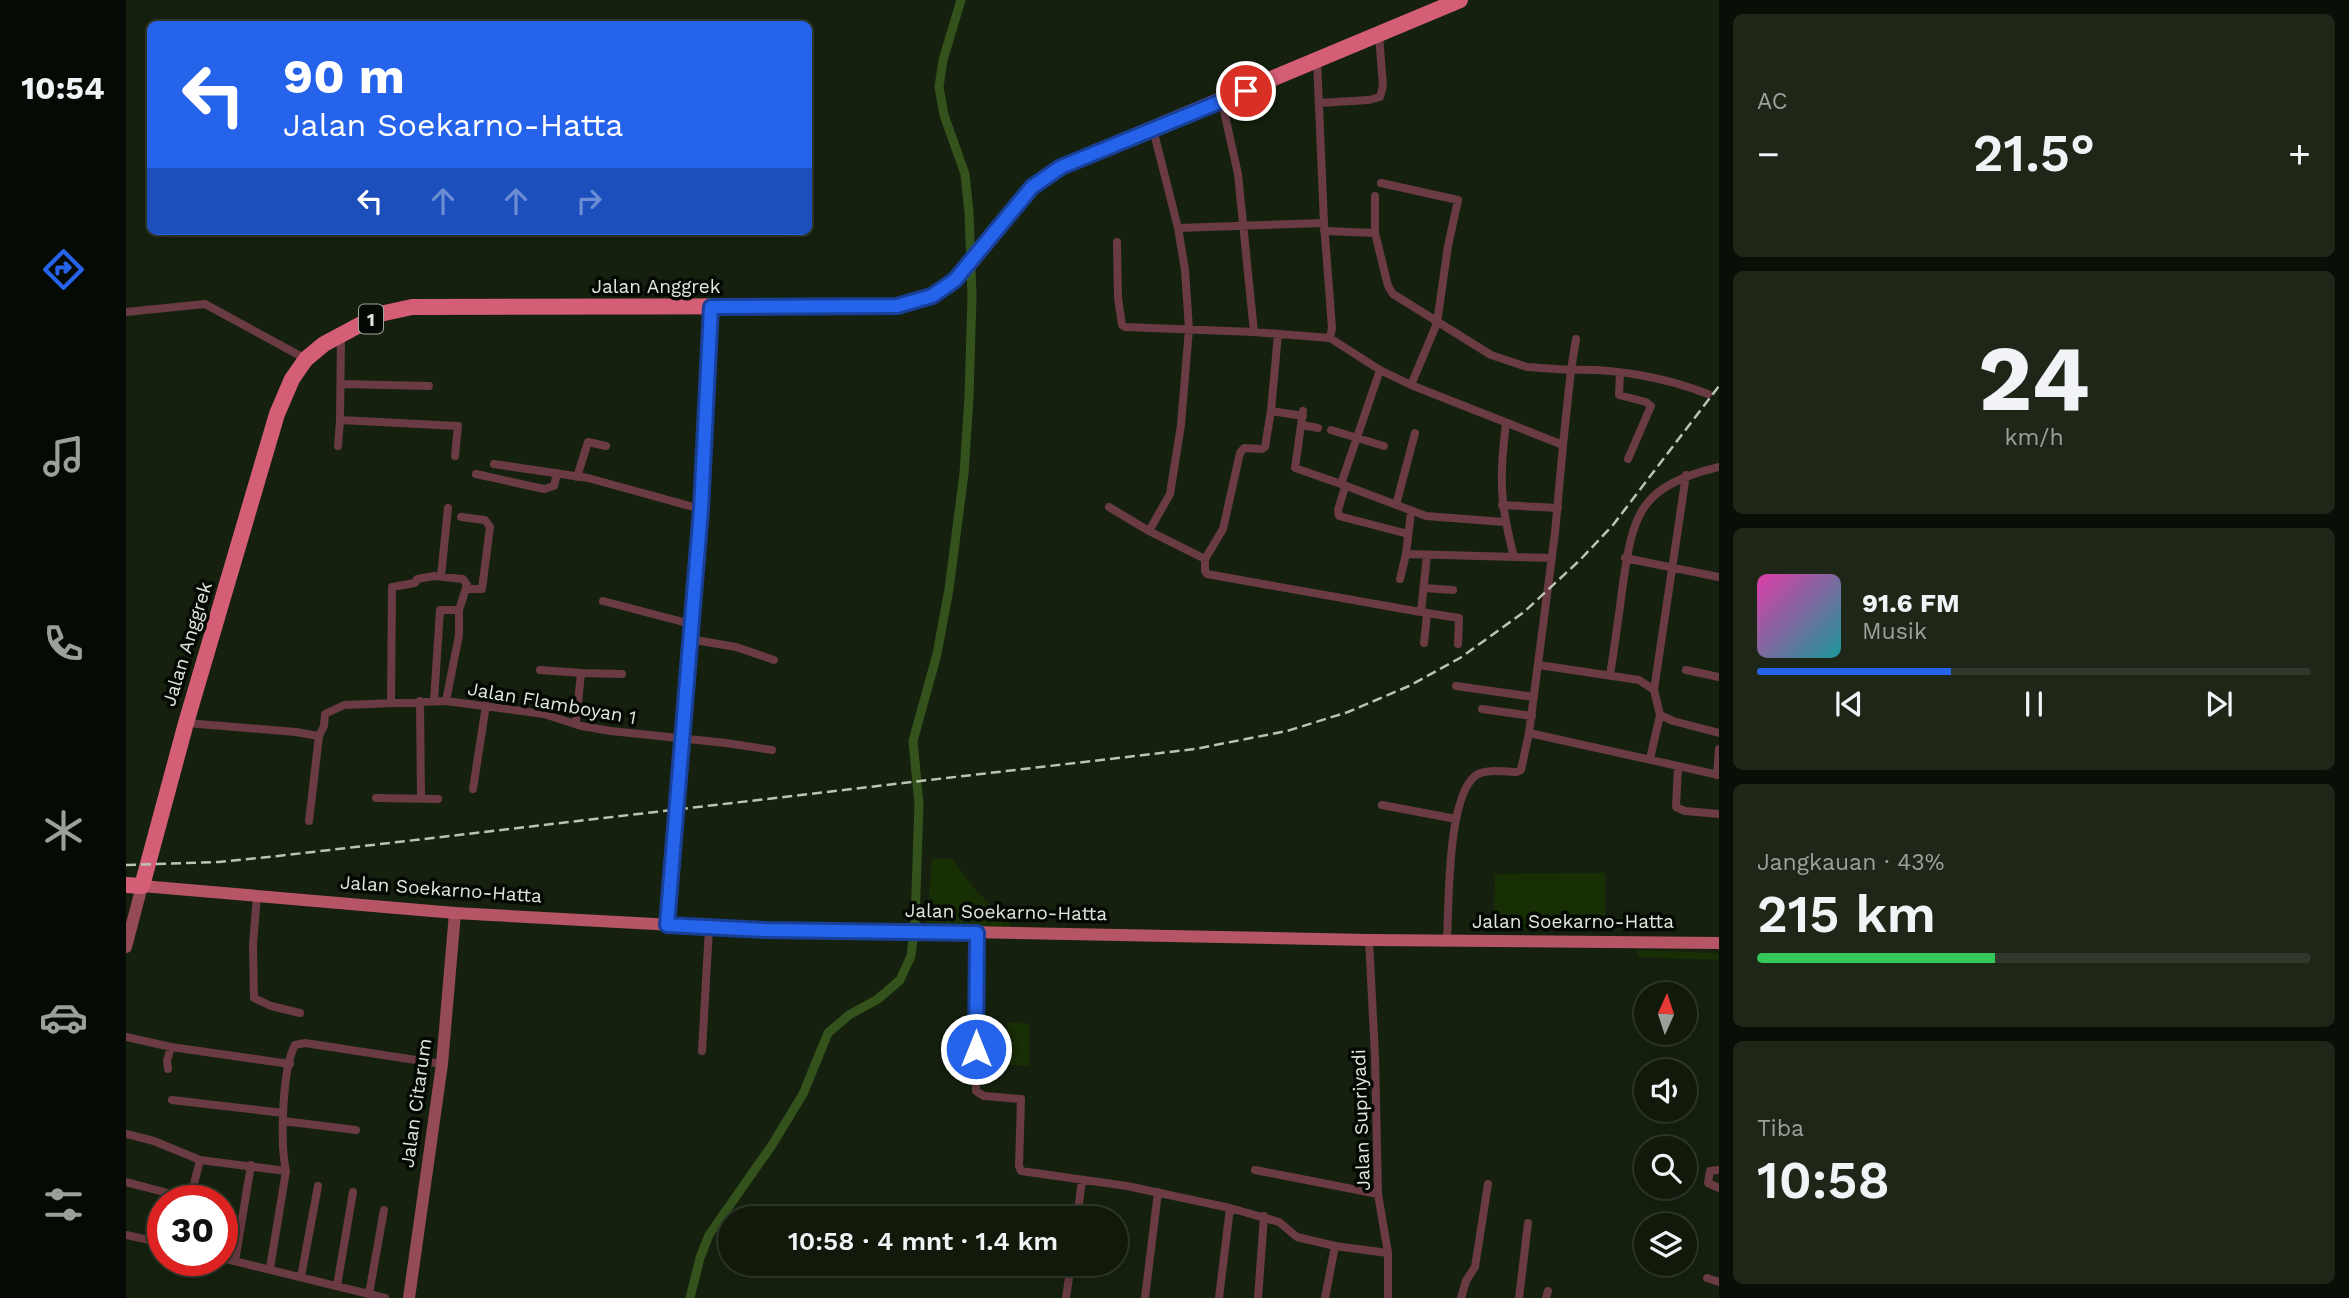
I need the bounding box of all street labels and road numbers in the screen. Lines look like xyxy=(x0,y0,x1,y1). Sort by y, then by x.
street label: Jalan Anggrek xyxy=(592,275,721,298)
road number: 1 xyxy=(359,304,383,334)
street label: Jalan Anggrek xyxy=(157,579,217,709)
street label: Jalan Flamboyan 1 xyxy=(466,677,638,729)
street label: Jalan Soekarno-Hatta xyxy=(339,870,543,908)
street label: Jalan Soekarno-Hatta xyxy=(905,899,1107,925)
street label: Jalan Soekarno-Hatta xyxy=(1472,910,1674,933)
street label: Jalan Citarum xyxy=(396,1037,436,1169)
street label: Jalan Supriyadi xyxy=(1347,1049,1375,1191)

